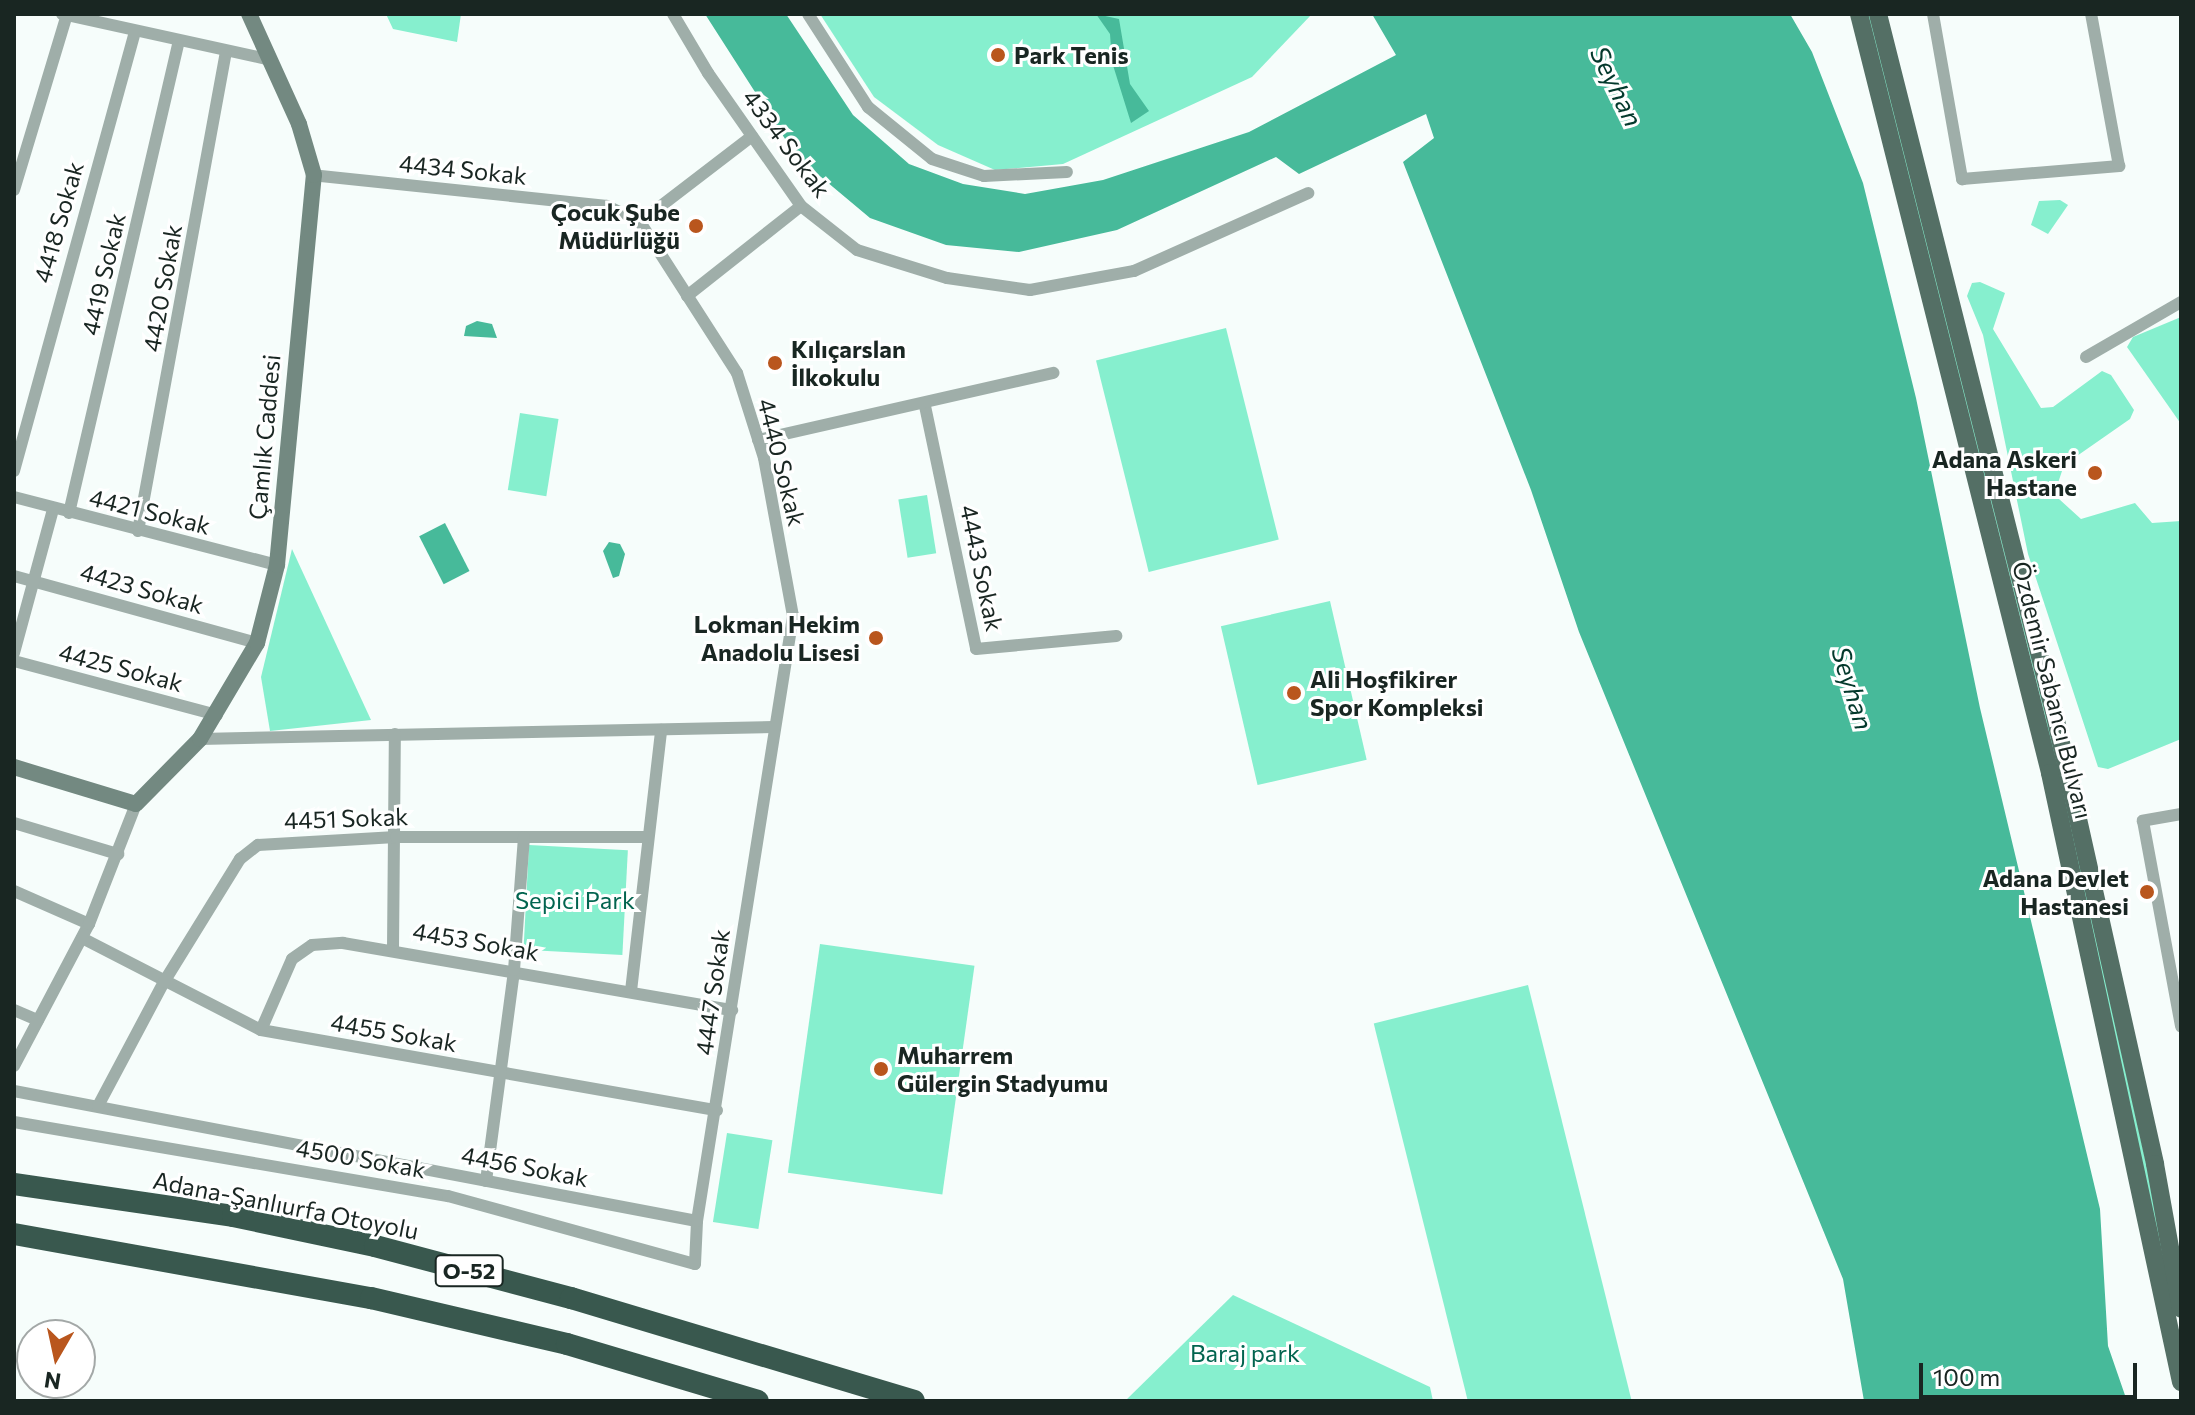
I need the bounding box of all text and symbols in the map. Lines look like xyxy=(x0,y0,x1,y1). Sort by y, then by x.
place label: Park Tenis xyxy=(1014,41,1129,69)
water label: Seyhan xyxy=(1584,41,1650,131)
marker: Park Tenis xyxy=(989,46,1007,64)
street label: 4334 Sokak xyxy=(737,83,837,203)
street label: 4434 Sokak xyxy=(398,148,528,190)
street label: 4418 Sokak xyxy=(27,158,89,286)
place label: Çocuk Şube Müdürlüğü xyxy=(551,198,680,254)
street label: 4419 Sokak xyxy=(75,210,131,338)
marker: Çocuk Şube Müdürlüğü xyxy=(687,217,705,235)
street label: 4420 Sokak xyxy=(137,222,187,354)
place label: Kılıçarslan İlkokulu xyxy=(791,335,906,391)
street label: Çamlık Caddesi xyxy=(242,353,286,521)
marker: Kılıçarslan İlkokulu xyxy=(766,354,784,372)
street label: 4440 Sokak xyxy=(752,395,812,529)
place label: Adana Askeri Hastane xyxy=(1932,445,2077,501)
marker: Adana Askeri Hastane xyxy=(2084,462,2106,484)
street label: 4421 Sokak xyxy=(87,482,213,540)
street label: 4443 Sokak xyxy=(955,502,1009,634)
street label: 4423 Sokak xyxy=(77,557,207,619)
street label: Özdemir Sabancı Bulvarı xyxy=(2007,558,2099,822)
place label: Lokman Hekim Anadolu Lisesi xyxy=(694,610,860,666)
marker: Lokman Hekim Anadolu Lisesi xyxy=(867,629,885,647)
street label: 4425 Sokak xyxy=(56,637,186,697)
water label: Seyhan xyxy=(1826,643,1880,733)
place label: Ali Hoşfikirer Spor Kompleksi xyxy=(1310,665,1483,721)
marker: Ali Hoşfikirer Spor Kompleksi xyxy=(1285,684,1303,702)
street label: 4451 Sokak xyxy=(283,801,409,835)
place label: Adana Devlet Hastanesi xyxy=(1982,864,2129,920)
marker: Adana Devlet Hastanesi xyxy=(2136,881,2158,903)
park label: Sepici Park xyxy=(515,886,635,914)
street label: 4453 Sokak xyxy=(411,916,541,966)
street label: 4447 Sokak xyxy=(689,927,735,1057)
street label: 4455 Sokak xyxy=(328,1007,460,1057)
place label: Muharrem Gülergin Stadyumu xyxy=(897,1041,1108,1097)
marker: Muharrem Gülergin Stadyumu xyxy=(872,1060,890,1078)
street label: 4500 Sokak xyxy=(294,1132,428,1184)
street label: 4456 Sokak xyxy=(459,1140,591,1192)
street label: Adana-Şanlıurfa Otoyolu xyxy=(151,1165,421,1245)
road number: O-52 xyxy=(433,1253,505,1289)
north arrow xyxy=(16,1319,96,1399)
park label: Baraj park xyxy=(1190,1339,1300,1367)
scale bar xyxy=(1923,1347,2141,1397)
text: 100 m xyxy=(1933,1362,2000,1391)
text: N xyxy=(42,1367,63,1396)

